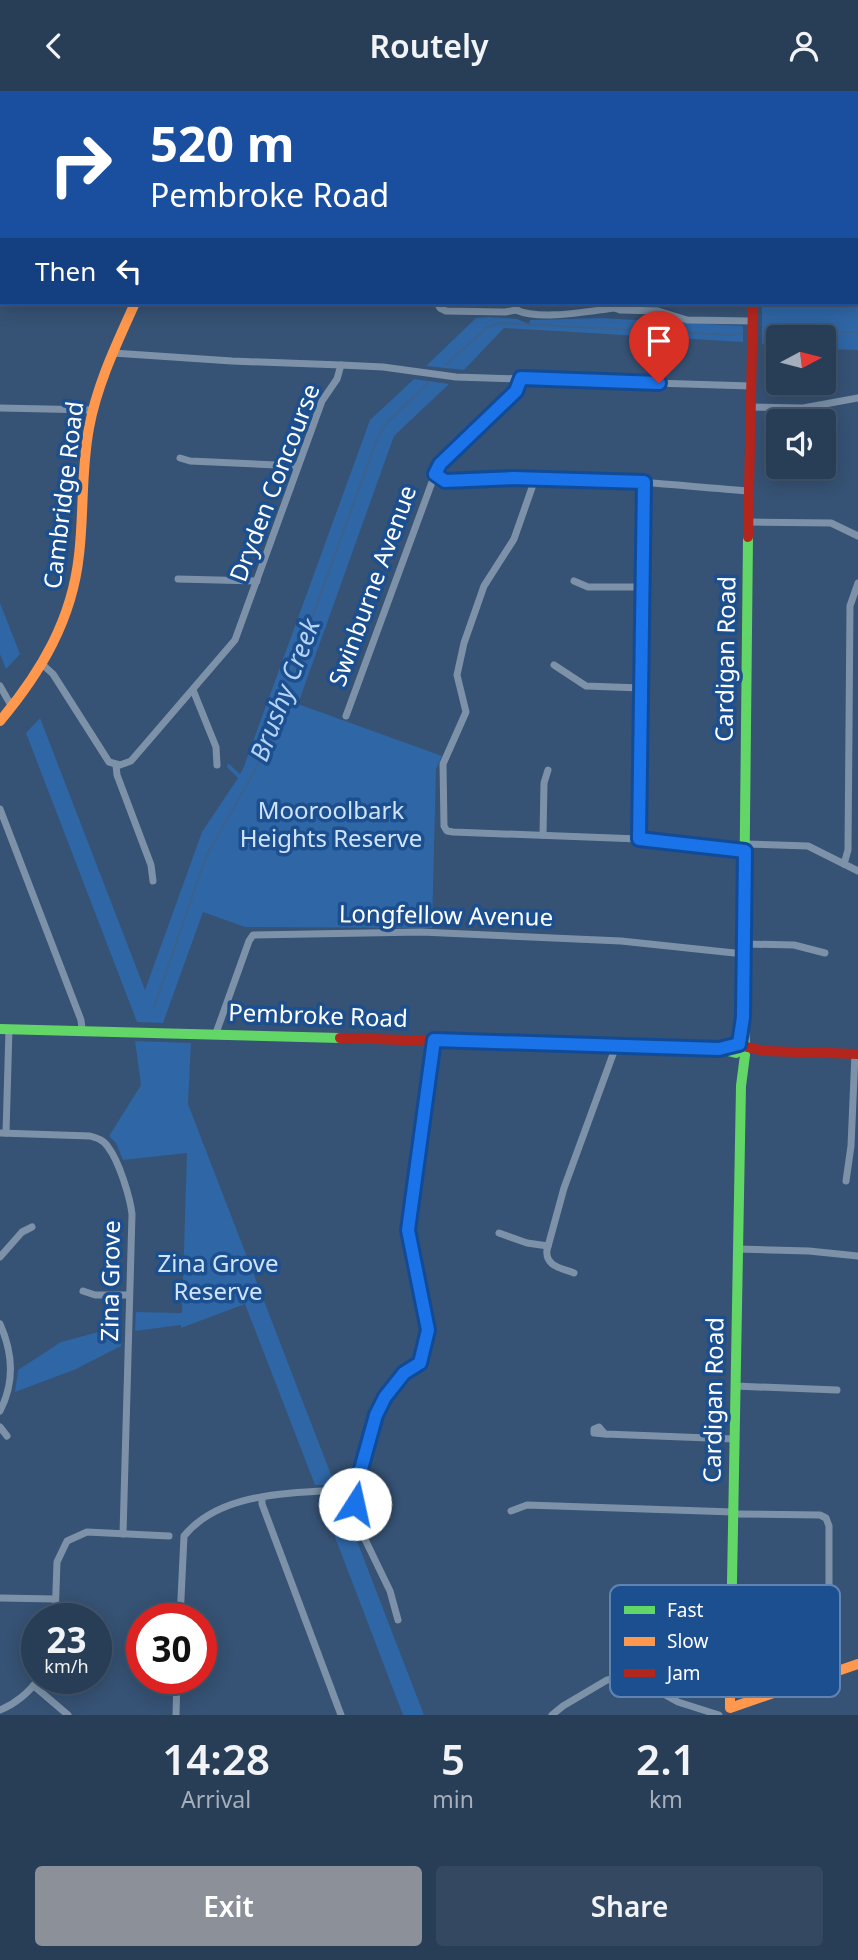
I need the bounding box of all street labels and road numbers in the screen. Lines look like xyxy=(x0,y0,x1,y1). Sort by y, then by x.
street label: Dryden Concourse xyxy=(221,379,327,586)
street label: Cambridge Road xyxy=(35,399,90,591)
street label: Swinburne Avenue xyxy=(320,480,423,690)
street label: Cardigan Road xyxy=(707,576,742,742)
street label: Longfellow Avenue xyxy=(339,896,553,933)
street label: Pembroke Road xyxy=(228,995,408,1034)
street label: Zina Grove xyxy=(92,1220,127,1342)
street label: Cardigan Road xyxy=(695,1317,730,1483)

